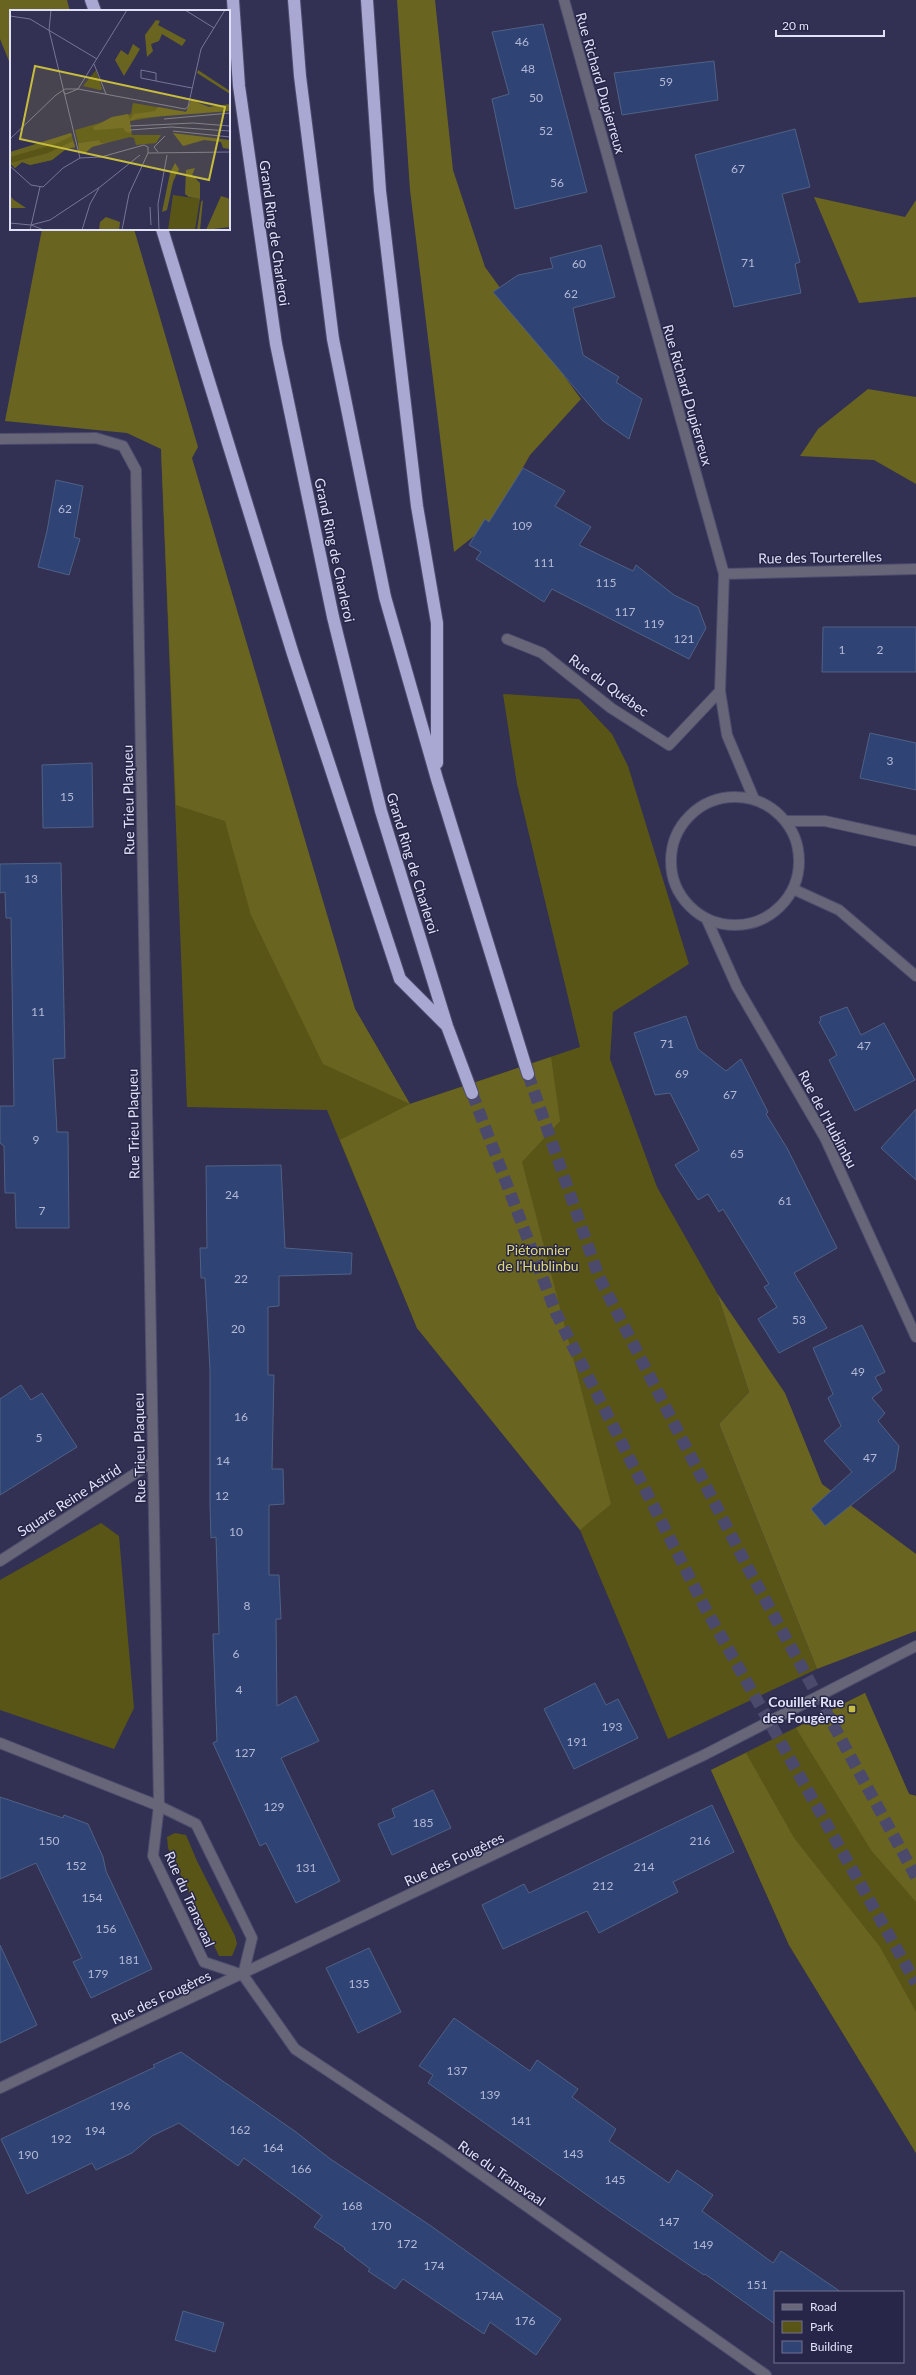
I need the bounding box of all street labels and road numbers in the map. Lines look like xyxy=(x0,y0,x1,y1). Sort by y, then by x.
street label: Rue Richard Dupierreux xyxy=(573,10,629,156)
street label: Grand Ring de Charleroi xyxy=(256,159,294,307)
street label: Rue Richard Dupierreux xyxy=(660,322,716,468)
street label: Grand Ring de Charleroi xyxy=(311,476,359,624)
street label: Rue des Tourterelles xyxy=(758,547,882,567)
street label: Rue du Québec xyxy=(566,650,653,720)
street label: Rue Trieu Plaqueu xyxy=(119,745,137,855)
street label: Grand Ring de Charleroi xyxy=(383,790,443,936)
street label: Rue de l'Hublinbu xyxy=(795,1067,861,1171)
street label: Rue Trieu Plaqueu xyxy=(124,1069,142,1179)
street label: Rue Trieu Plaqueu xyxy=(130,1393,148,1503)
street label: Square Reine Astrid xyxy=(14,1460,124,1540)
street label: Rue des Fougères xyxy=(401,1828,507,1890)
street label: Rue du Transvaal xyxy=(161,1849,219,1949)
street label: Rue des Fougères xyxy=(108,1966,214,2028)
street label: Rue du Transvaal xyxy=(455,2137,549,2209)

